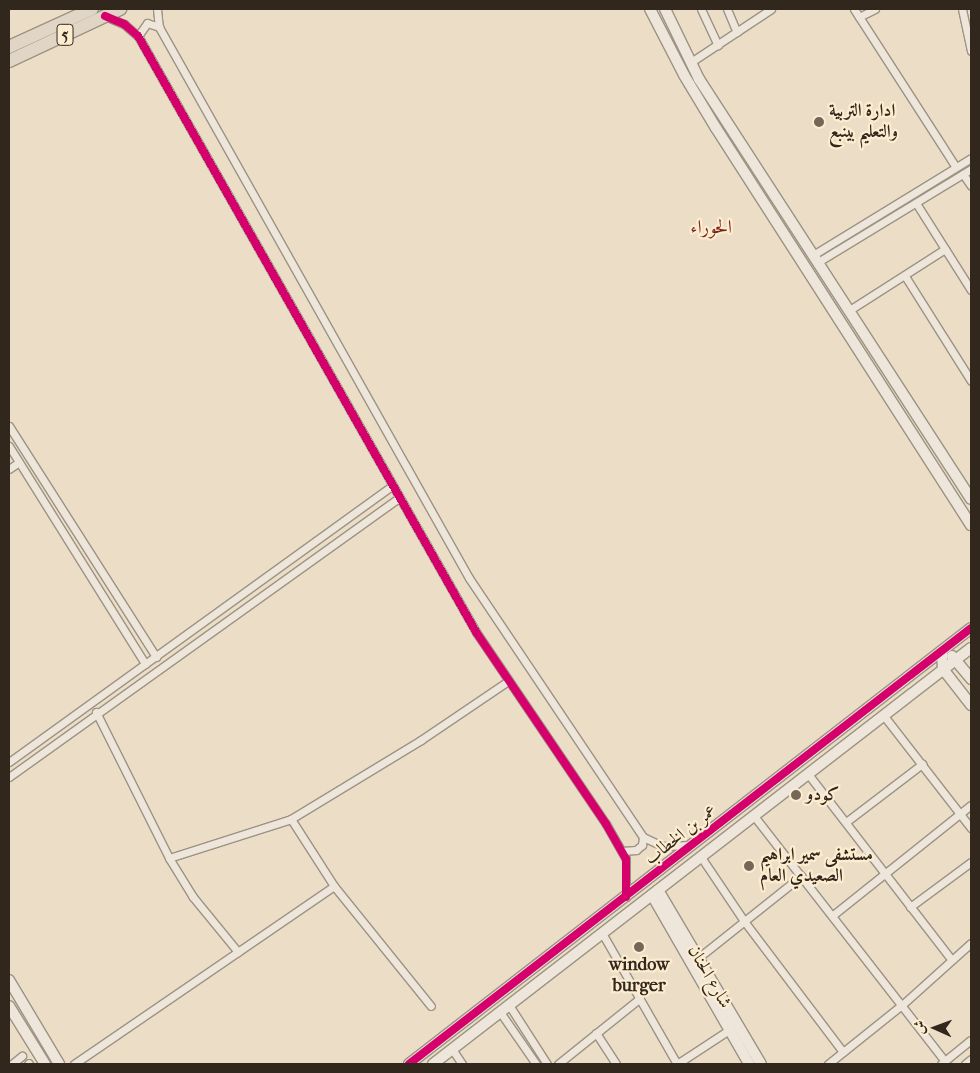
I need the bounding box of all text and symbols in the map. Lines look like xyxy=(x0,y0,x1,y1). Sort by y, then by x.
road number: 5 xyxy=(56,22,74,48)
place label: ادارة التربية والتعليم بينبع xyxy=(829,101,898,144)
marker: ادارة التربية والتعليم بينبع xyxy=(813,116,825,128)
district label: الحوراء xyxy=(690,217,732,239)
place label: كودو xyxy=(806,784,839,806)
marker: كودو xyxy=(790,789,802,801)
street label: عمر بن الخطاب xyxy=(640,800,722,870)
place label: مستشفى سمير ابراهيم الصعيدي العام xyxy=(760,845,873,888)
marker: مستشفى سمير ابراهيم الصعيدي العام xyxy=(742,859,756,873)
marker: window burger xyxy=(633,941,645,953)
street label: شارع الحنان xyxy=(682,942,736,1012)
place label: window burger xyxy=(608,955,670,998)
north arrow xyxy=(910,1003,960,1053)
text: ش xyxy=(911,1020,928,1035)

